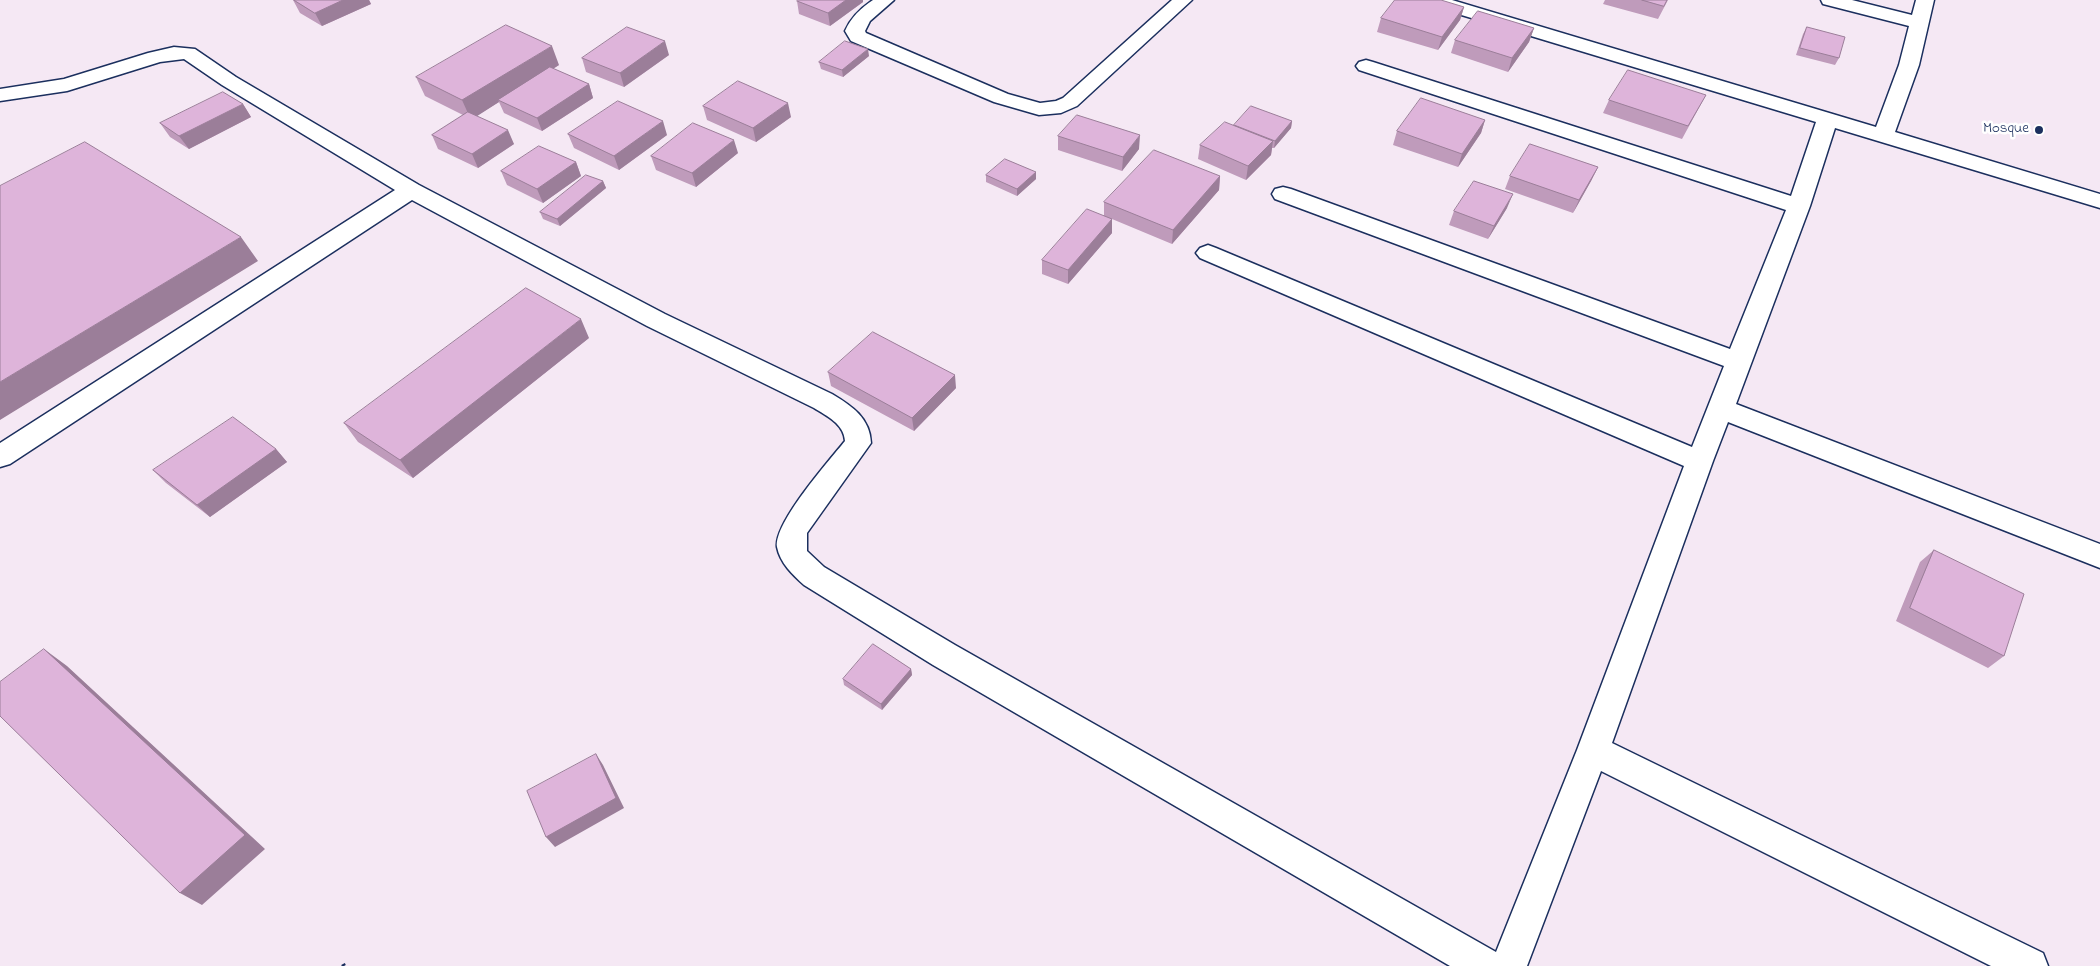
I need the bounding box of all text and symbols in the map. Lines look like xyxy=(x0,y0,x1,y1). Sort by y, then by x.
place label: Mosque xyxy=(1983,121,2029,139)
marker: Mosque xyxy=(2033,124,2045,136)

